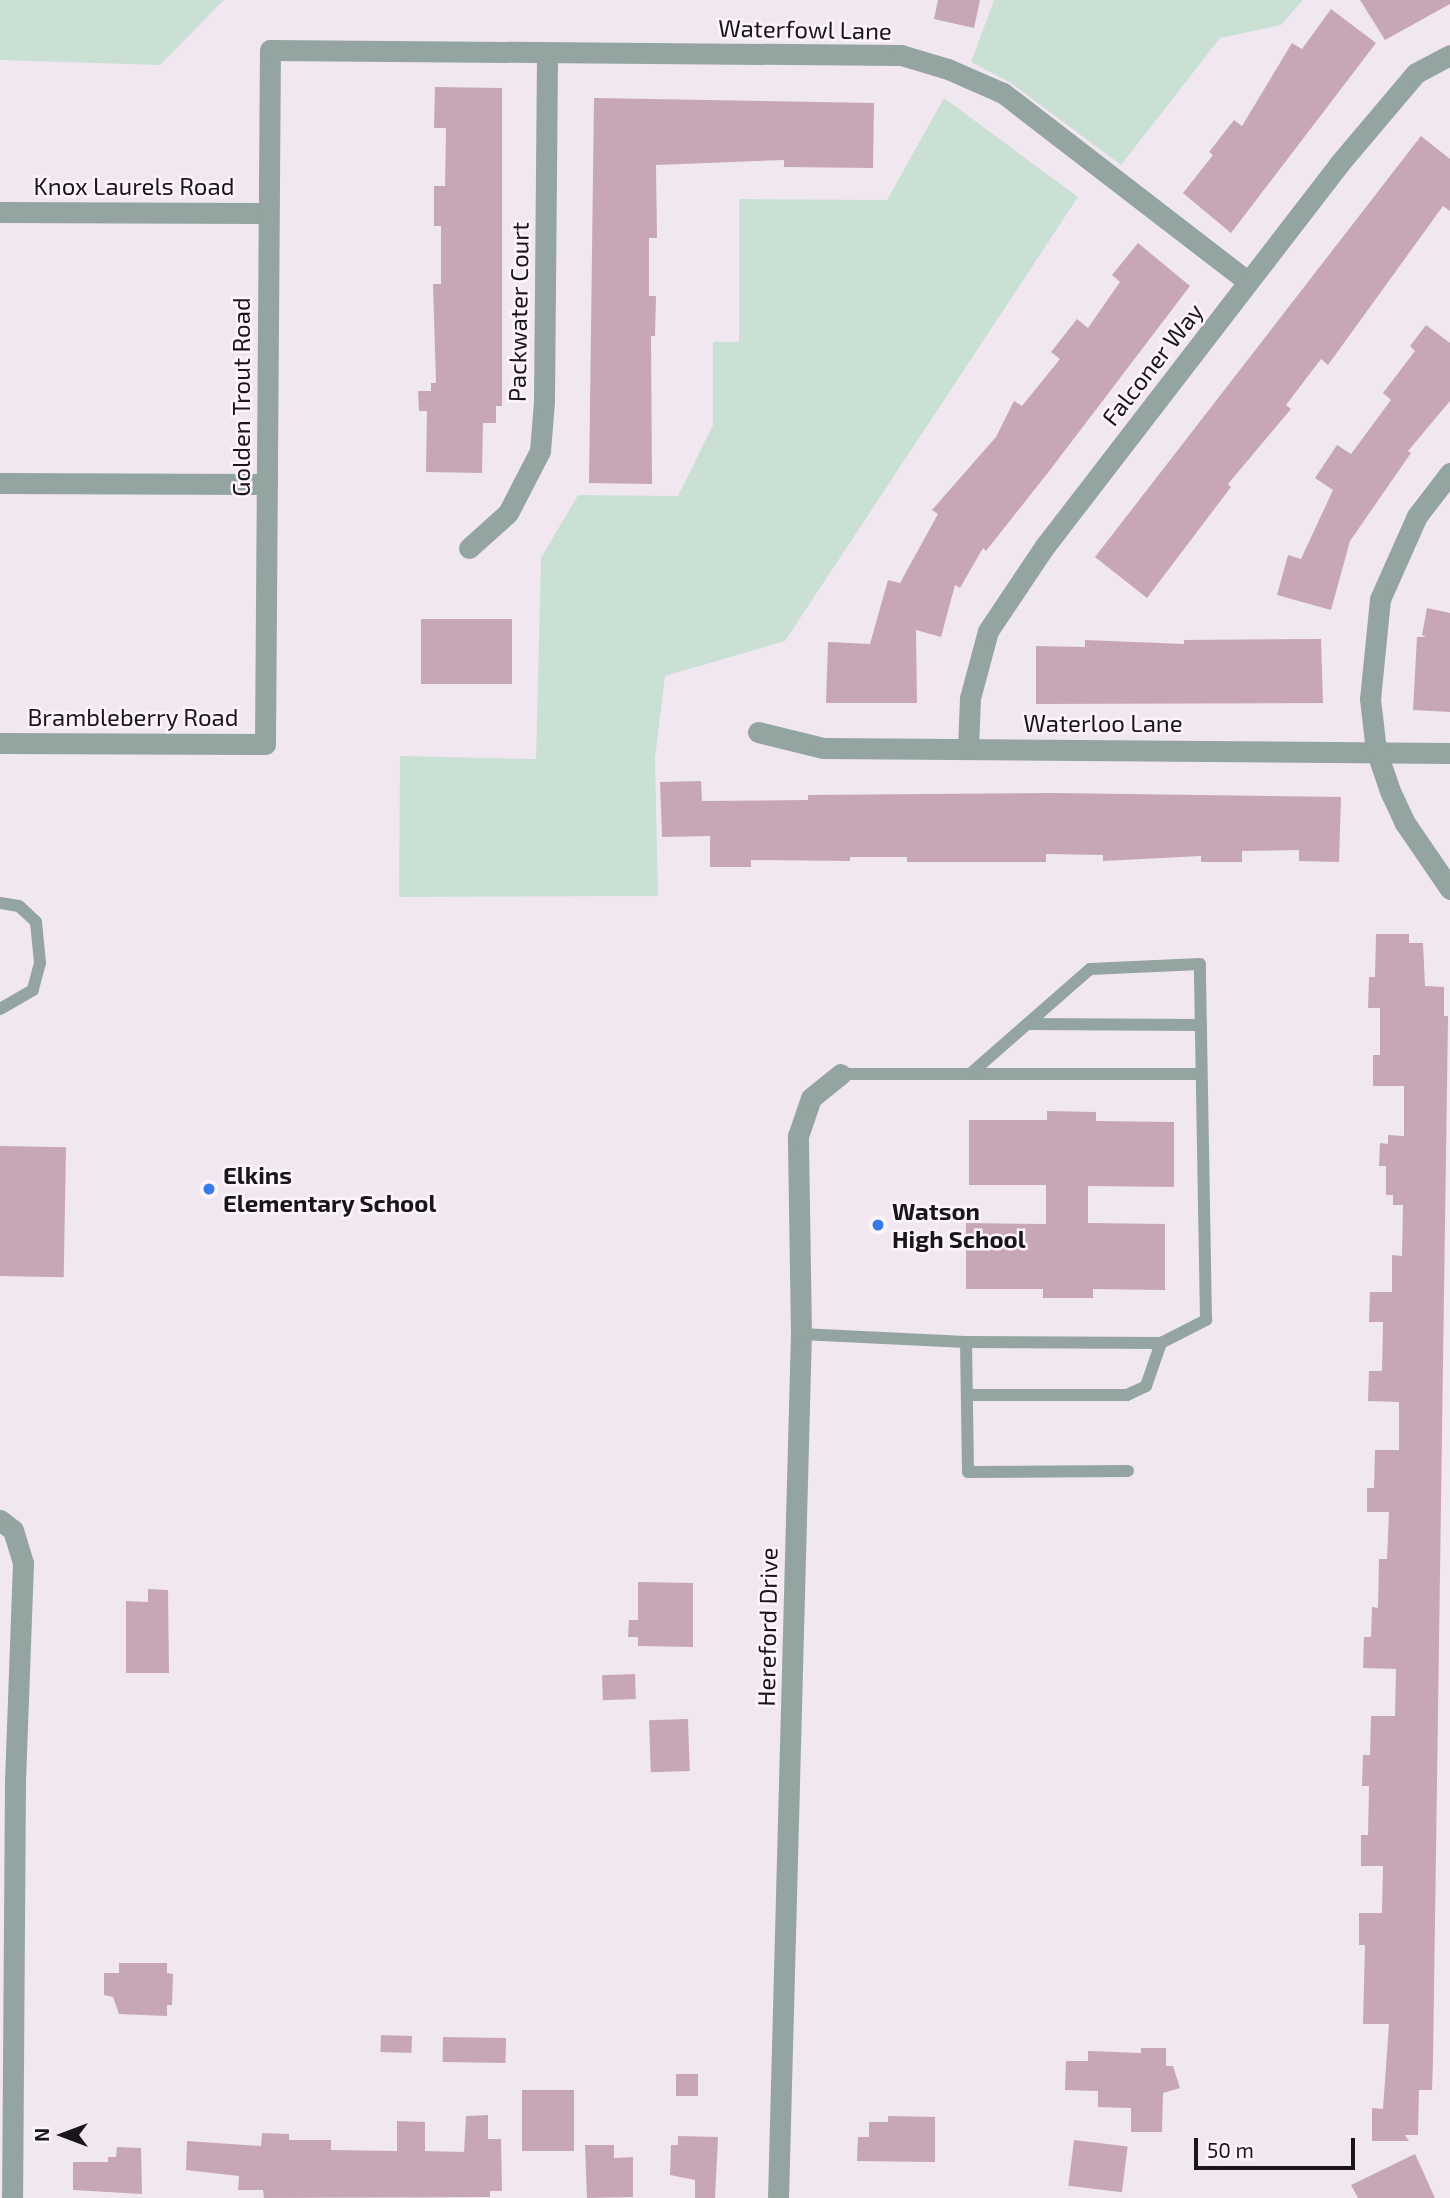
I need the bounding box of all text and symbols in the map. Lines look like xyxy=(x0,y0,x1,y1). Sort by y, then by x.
street label: Waterfowl Lane xyxy=(718,13,892,45)
street label: Knox Laurels Road xyxy=(34,172,234,200)
street label: Packwater Court xyxy=(502,221,534,403)
street label: Golden Trout Road xyxy=(227,297,255,497)
street label: Falconer Way xyxy=(1095,297,1209,431)
street label: Brambleberry Road xyxy=(27,703,239,731)
street label: Waterloo Lane xyxy=(1023,709,1183,737)
place label: Elkins Elementary School xyxy=(223,1161,437,1217)
marker: Elkins Elementary School xyxy=(201,1181,217,1197)
place label: Watson High School xyxy=(892,1197,1026,1253)
marker: Watson High School xyxy=(870,1217,886,1233)
street label: Hereford Drive xyxy=(751,1547,783,1707)
north arrow xyxy=(28,2100,98,2170)
scale bar xyxy=(1198,2124,1359,2168)
text: N xyxy=(30,2128,53,2142)
text: 50 m xyxy=(1207,2137,1254,2162)

